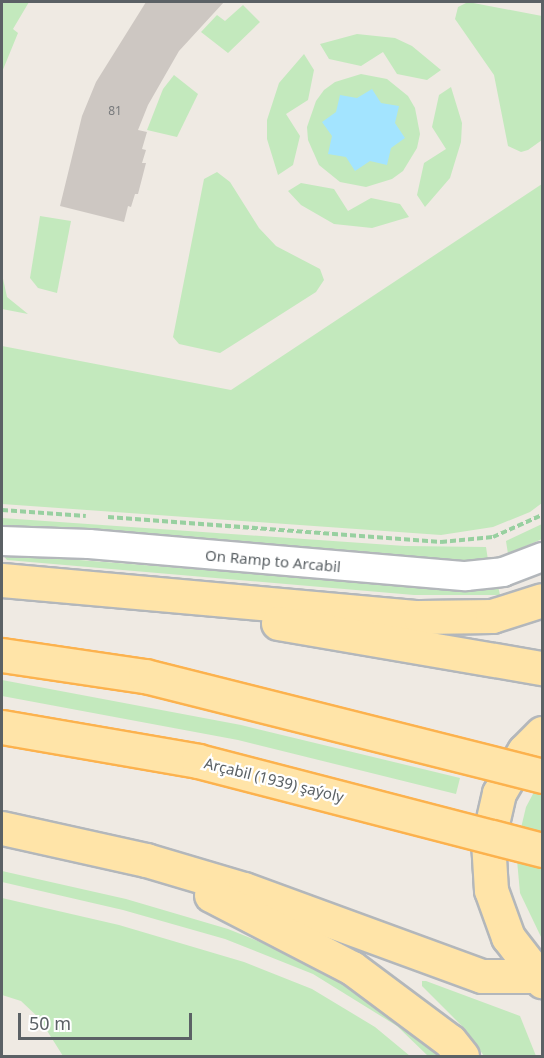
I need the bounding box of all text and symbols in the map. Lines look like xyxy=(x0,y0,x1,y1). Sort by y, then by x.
house number: 81 xyxy=(108,104,122,118)
street label: On Ramp to Arcabil xyxy=(204,546,342,576)
street label: Arçabil (1939) şaýoly xyxy=(202,754,346,806)
scale bar xyxy=(21,1001,195,1039)
text: 50 m xyxy=(29,1011,71,1035)

